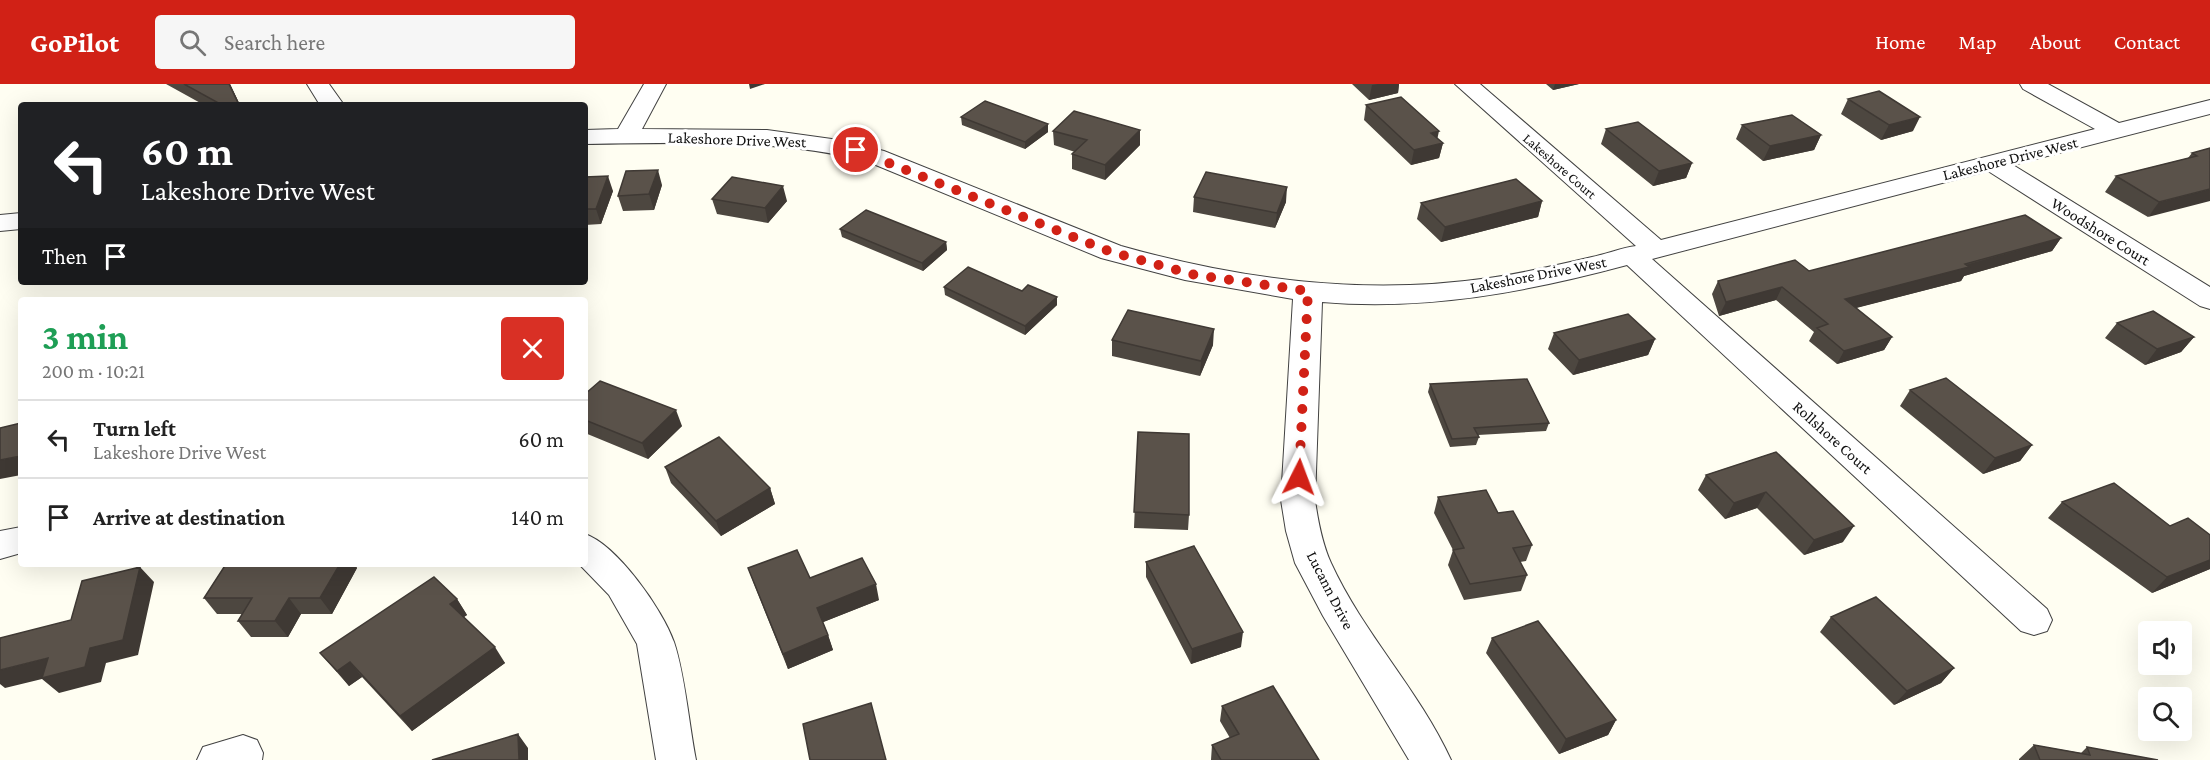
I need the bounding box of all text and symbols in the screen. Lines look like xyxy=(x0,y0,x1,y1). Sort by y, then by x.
search box xyxy=(155,15,575,69)
icon: search xyxy=(176,26,209,59)
text: GoPilot xyxy=(30,27,119,58)
text: Search here xyxy=(224,30,325,55)
text: Home xyxy=(1875,30,1925,54)
text: Map xyxy=(1958,30,1997,54)
text: About xyxy=(2030,30,2081,54)
text: Contact xyxy=(2114,30,2180,54)
pin xyxy=(830,124,881,175)
icon: left xyxy=(42,126,120,204)
text: 60 m xyxy=(141,127,233,174)
street label: Lakeshore Drive West xyxy=(667,129,807,150)
street label: Lakeshore Court xyxy=(1520,130,1600,202)
icon: arrive xyxy=(839,133,872,166)
street label: Lakeshore Drive West xyxy=(1941,133,2080,183)
text: Lakeshore Drive West xyxy=(141,176,375,206)
street label: Woodshore Court xyxy=(2048,194,2154,269)
icon: arrive xyxy=(99,240,132,273)
text: Then xyxy=(42,244,87,269)
street label: Lakeshore Drive West xyxy=(1468,253,1608,296)
text: 3 min xyxy=(42,317,128,357)
button: close xyxy=(501,317,564,380)
text: 200 m · 10:21 xyxy=(42,360,145,382)
street label: Rollshore Court xyxy=(1790,398,1876,478)
text: Turn left xyxy=(93,416,176,441)
icon: left xyxy=(42,423,75,456)
text: 60 m xyxy=(519,427,564,452)
text: Lakeshore Drive West xyxy=(93,441,266,463)
position arrow xyxy=(1267,445,1331,509)
icon: arrive xyxy=(42,501,75,534)
text: Arrive at destination xyxy=(93,505,285,530)
text: 140 m xyxy=(511,505,564,530)
street label: Lucann Drive xyxy=(1304,548,1358,632)
map controls xyxy=(2138,621,2192,741)
button: sound xyxy=(2138,621,2192,675)
button: search xyxy=(2138,687,2192,741)

